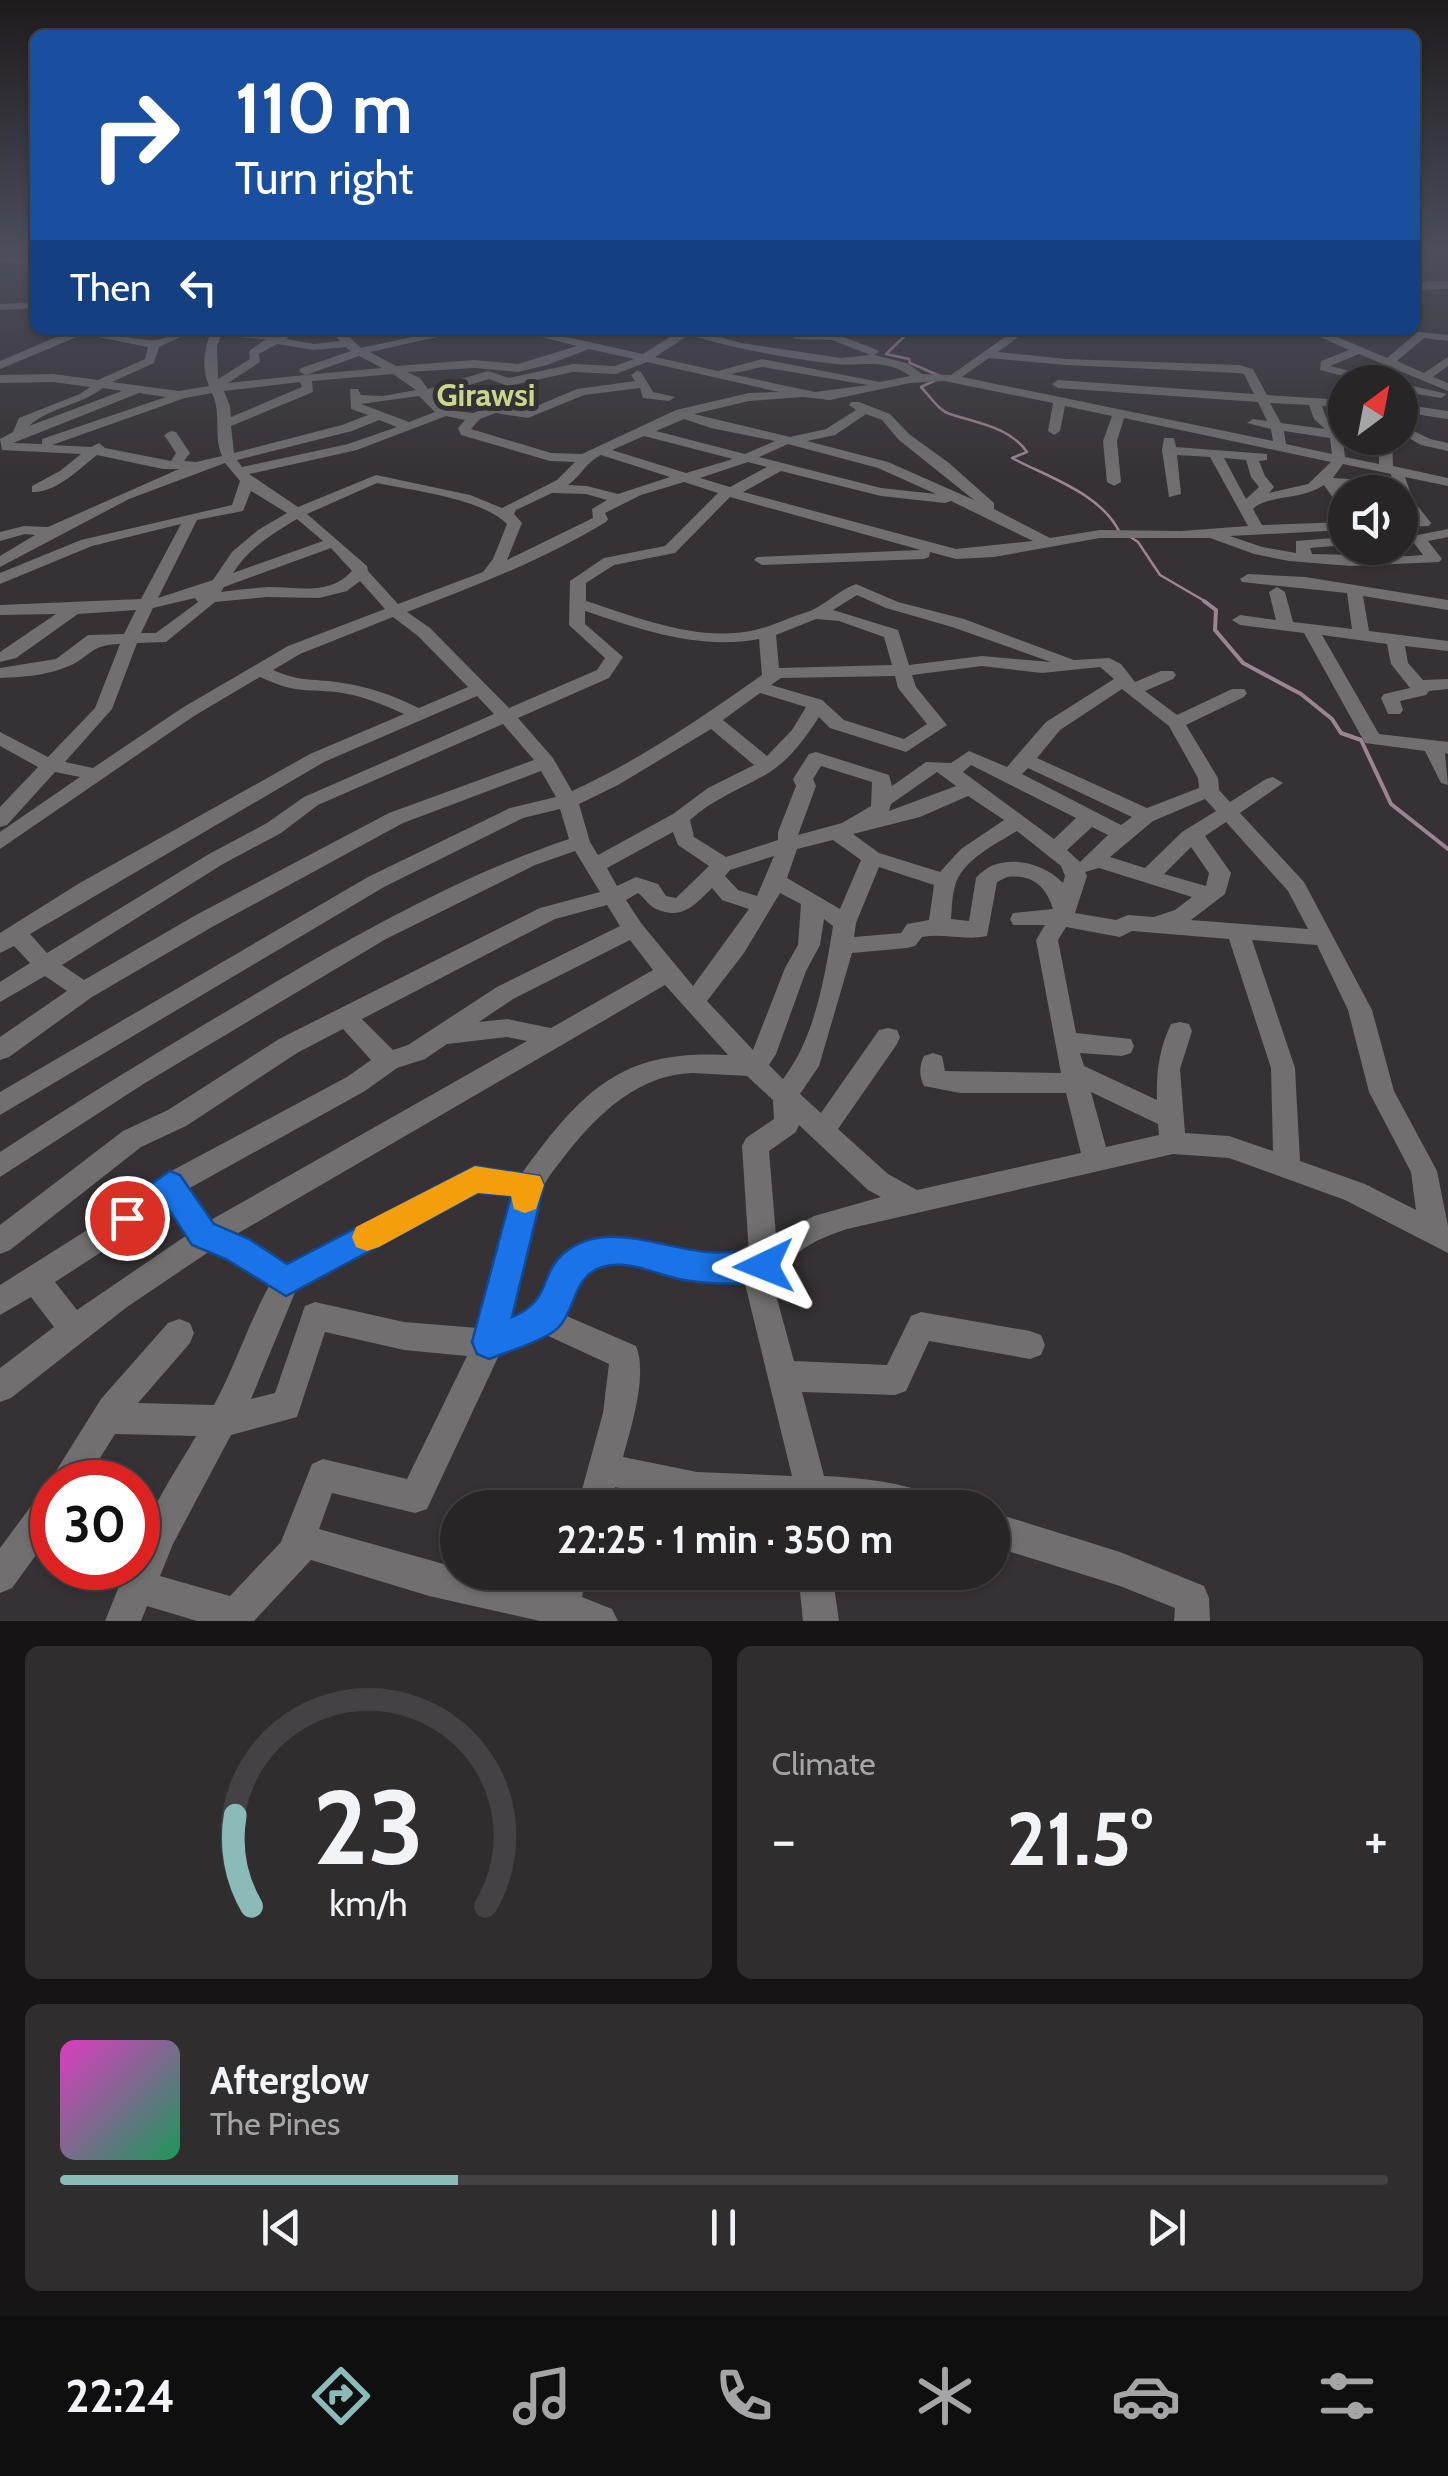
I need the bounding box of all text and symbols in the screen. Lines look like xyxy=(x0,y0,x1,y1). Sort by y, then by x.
text: 110 m xyxy=(235,65,413,151)
icon: right xyxy=(70,70,200,200)
text: Turn right xyxy=(235,151,414,205)
icon: left xyxy=(171,260,226,315)
text: Then xyxy=(70,264,151,311)
north arrow xyxy=(1328,365,1418,455)
map controls xyxy=(1328,365,1418,565)
district label: Girawsi xyxy=(436,375,536,414)
button: sound xyxy=(1328,475,1418,565)
pin xyxy=(85,1176,170,1261)
icon: arrive xyxy=(100,1191,155,1246)
position arrow xyxy=(712,1214,816,1318)
speed limit sign: 30 xyxy=(30,1460,160,1590)
text: 22:25 · 1 min · 350 m xyxy=(557,1516,893,1563)
text: Climate xyxy=(772,1744,876,1783)
text: 23 xyxy=(313,1764,424,1890)
text: 21.5° xyxy=(1007,1793,1153,1884)
text: − xyxy=(772,1806,796,1873)
text: + xyxy=(1364,1806,1388,1873)
text: km/h xyxy=(329,1882,407,1925)
text: Afterglow xyxy=(210,2057,369,2104)
text: The Pines xyxy=(210,2104,340,2143)
icon: previous xyxy=(254,2200,309,2255)
icon: pause xyxy=(696,2200,751,2255)
icon: next xyxy=(1139,2200,1194,2255)
icon: directions xyxy=(306,2361,376,2431)
icon: music xyxy=(507,2361,577,2431)
icon: phone xyxy=(709,2361,779,2431)
icon: climate xyxy=(910,2361,980,2431)
icon: car xyxy=(1111,2361,1181,2431)
icon: filters xyxy=(1312,2361,1382,2431)
text: 22:24 xyxy=(66,2369,175,2423)

